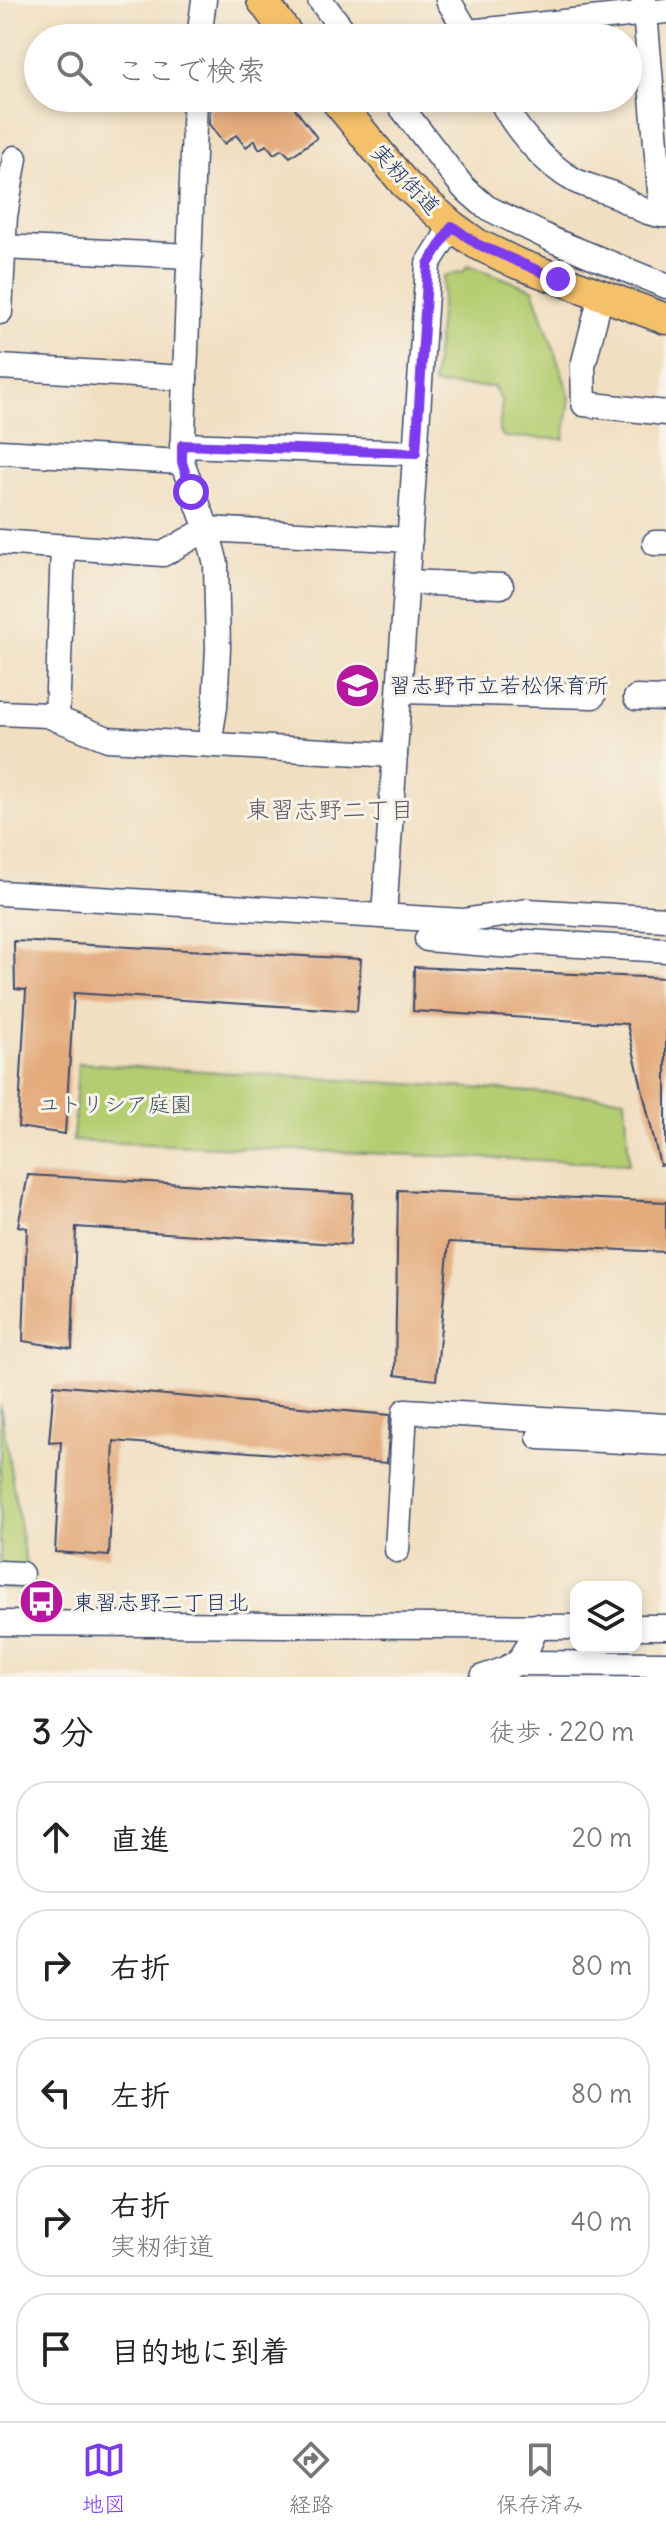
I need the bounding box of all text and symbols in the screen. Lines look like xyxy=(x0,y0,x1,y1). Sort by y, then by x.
search box xyxy=(24,24,642,112)
icon: search xyxy=(52,46,96,90)
text: ここで検索 xyxy=(116,51,266,89)
street label: 実籾街道 xyxy=(365,138,447,220)
route end xyxy=(540,261,576,297)
route start xyxy=(173,474,209,510)
school or university icon: 習志野市立若松保育所 xyxy=(334,661,382,709)
place label: 習志野市立若松保育所 xyxy=(389,671,609,699)
district label: 東習志野二丁目 xyxy=(246,794,414,824)
park label: ユトリシア庭園 xyxy=(38,1090,192,1118)
bus stop icon: 東習志野二丁目北 xyxy=(18,1578,66,1626)
map controls xyxy=(570,1581,642,1653)
button: layers xyxy=(570,1581,642,1653)
place label: 東習志野二丁目北 xyxy=(73,1588,249,1616)
text: 3 分 xyxy=(32,1710,93,1753)
text: 徒歩 · 220 m xyxy=(489,1715,634,1748)
icon: ahead xyxy=(34,1815,78,1859)
text: 直進 xyxy=(110,1820,170,1858)
text: 20 m xyxy=(572,1821,632,1854)
icon: right xyxy=(34,1943,78,1987)
text: 右折 xyxy=(110,1948,170,1986)
text: 80 m xyxy=(571,1949,632,1982)
icon: left xyxy=(34,2071,78,2115)
text: 左折 xyxy=(110,2076,170,2114)
text: 80 m xyxy=(571,2077,632,2110)
text: 右折 xyxy=(110,2186,170,2224)
icon: right xyxy=(34,2199,78,2243)
text: 40 m xyxy=(571,2205,632,2238)
text: 実籾街道 xyxy=(110,2229,214,2262)
icon: arrive xyxy=(34,2327,78,2371)
text: 目的地に到着 xyxy=(110,2332,290,2370)
tab: 地図 xyxy=(82,2438,126,2518)
tab: 経路 xyxy=(289,2438,333,2518)
tab: 保存済み xyxy=(496,2438,584,2518)

